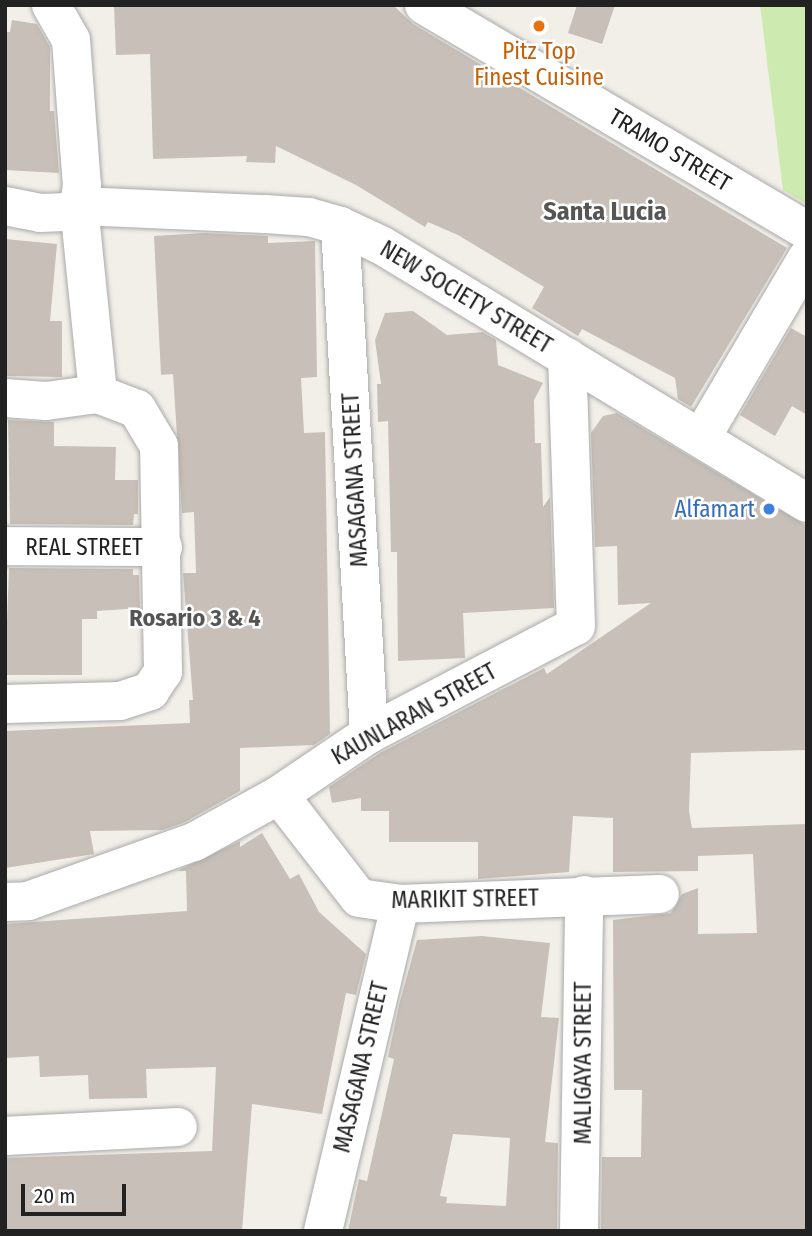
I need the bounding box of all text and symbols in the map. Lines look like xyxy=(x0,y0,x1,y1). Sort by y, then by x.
marker: Pitz Top Finest Cuisine xyxy=(531,18,547,34)
place label: Pitz Top Finest Cuisine xyxy=(474,37,604,91)
street label: TRAMO STREET xyxy=(604,103,736,197)
district label: Santa Lucia xyxy=(543,196,667,228)
street label: NEW SOCIETY STREET xyxy=(375,235,557,359)
street label: MASAGANA STREET xyxy=(337,392,373,568)
place label: Alfamart xyxy=(675,495,755,523)
marker: Alfamart xyxy=(761,501,777,517)
street label: REAL STREET xyxy=(25,533,143,561)
district label: Rosario 3 & 4 xyxy=(129,605,261,633)
street label: KAUNLARAN STREET xyxy=(327,657,501,771)
street label: MARIKIT STREET xyxy=(391,884,539,914)
street label: MASAGANA STREET xyxy=(328,979,394,1155)
street label: MALIGAYA STREET xyxy=(569,982,597,1144)
scale bar xyxy=(24,1170,130,1214)
text: 20 m xyxy=(34,1183,75,1209)

